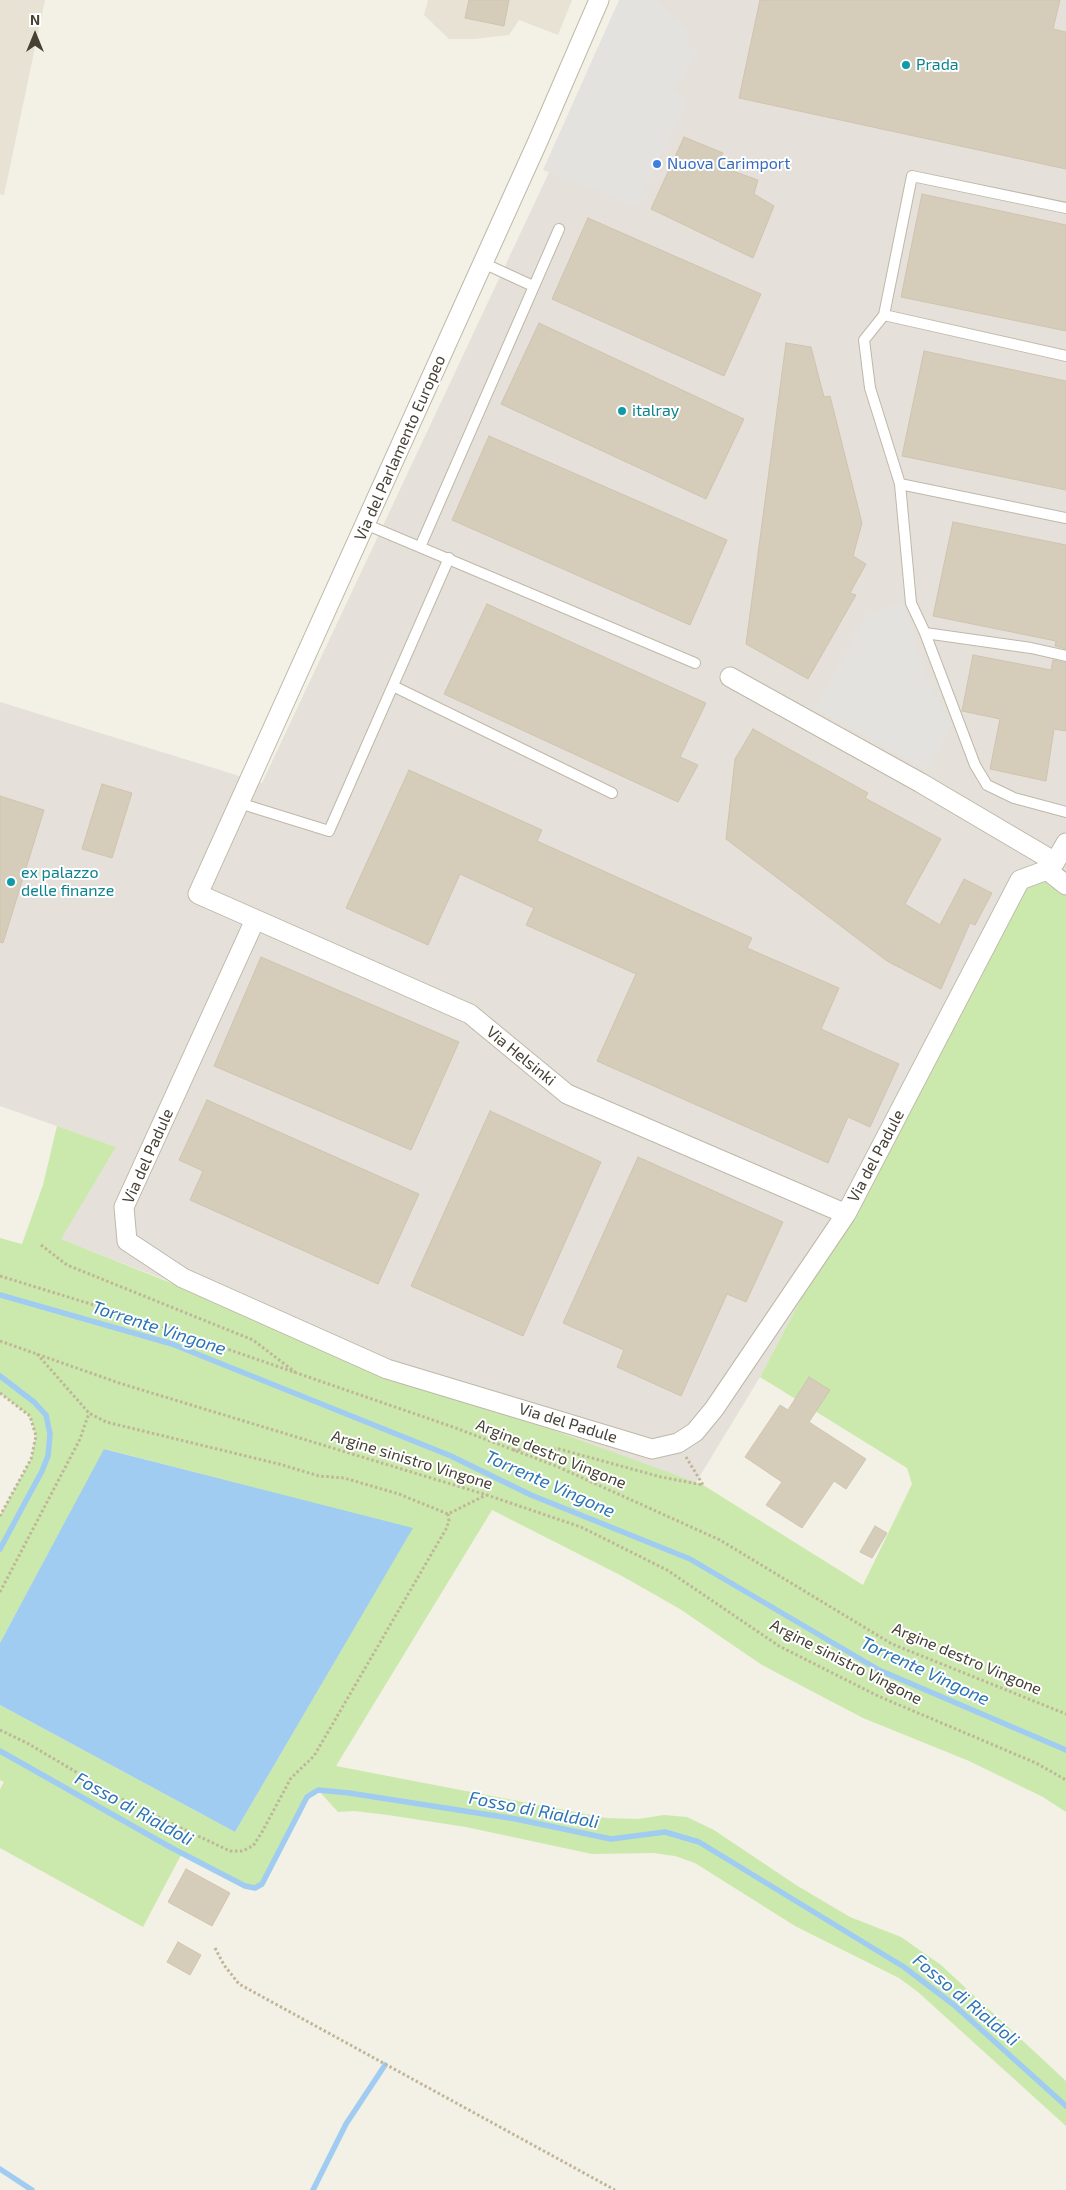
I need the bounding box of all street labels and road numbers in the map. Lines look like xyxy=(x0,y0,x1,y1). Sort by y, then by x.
street label: Via del Parlamento Europeo xyxy=(350,352,450,544)
street label: Via Helsinki xyxy=(482,1022,560,1090)
street label: Via del Padule xyxy=(118,1106,178,1206)
street label: Via del Padule xyxy=(844,1106,908,1206)
street label: Via del Padule xyxy=(516,1399,620,1447)
street label: Argine destro Vingone xyxy=(473,1415,629,1493)
street label: Argine sinistro Vingone xyxy=(329,1426,495,1494)
street label: Argine sinistro Vingone xyxy=(767,1615,925,1709)
street label: Argine destro Vingone xyxy=(889,1619,1045,1699)

